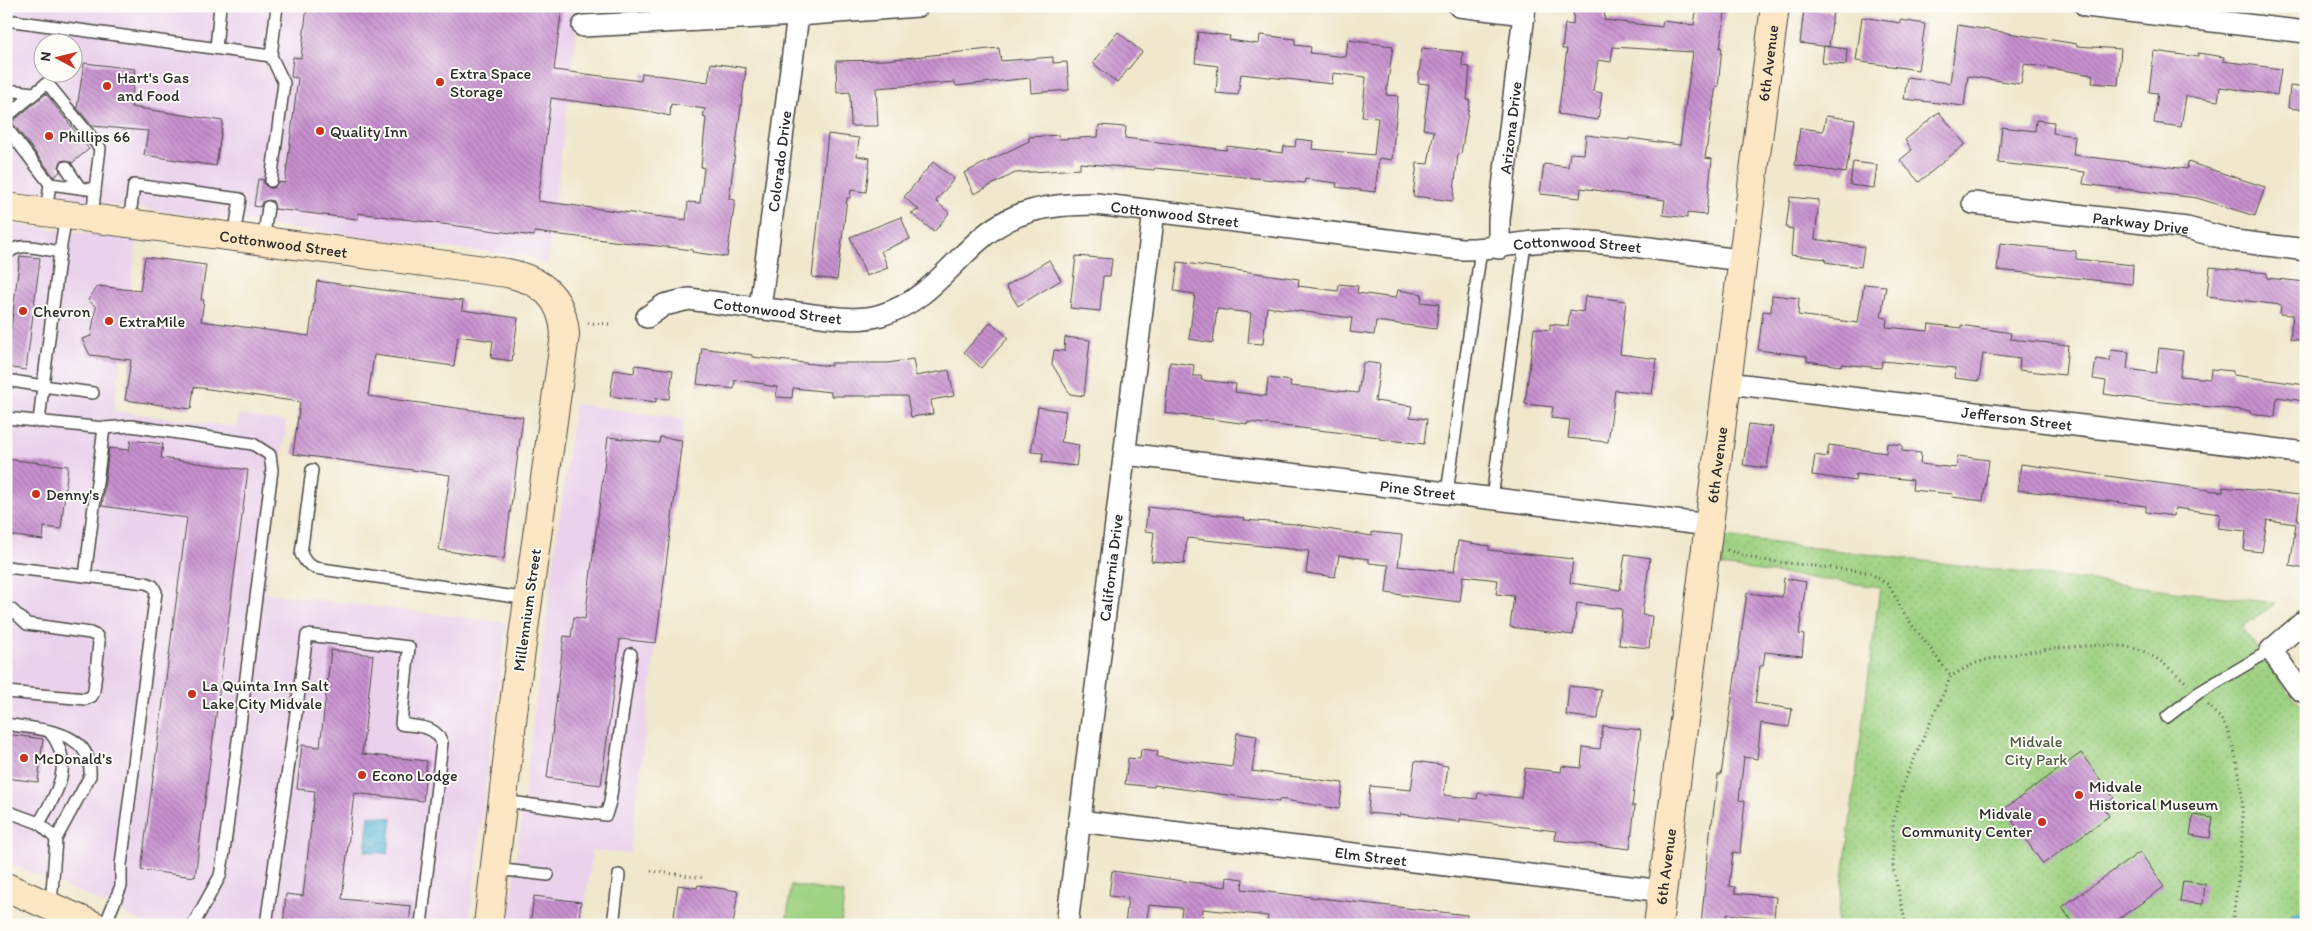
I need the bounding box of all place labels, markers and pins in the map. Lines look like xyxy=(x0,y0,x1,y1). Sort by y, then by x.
place label: Extra Space Storage xyxy=(450,64,531,101)
place label: Hart's Gas and Food xyxy=(117,68,189,105)
marker: Extra Space Storage xyxy=(434,76,446,88)
marker: Hart's Gas and Food xyxy=(101,80,113,92)
place label: Quality Inn xyxy=(330,122,408,141)
marker: Quality Inn xyxy=(314,125,326,137)
place label: Phillips 66 xyxy=(59,127,130,146)
marker: Phillips 66 xyxy=(43,130,55,142)
place label: Chevron xyxy=(33,302,90,321)
marker: Chevron xyxy=(17,305,29,317)
place label: ExtraMile xyxy=(119,312,185,331)
marker: ExtraMile xyxy=(103,315,115,327)
place label: Denny's xyxy=(46,485,99,504)
marker: Denny's xyxy=(30,488,42,500)
place label: La Quinta Inn Salt Lake City Midvale xyxy=(202,676,329,713)
marker: La Quinta Inn Salt Lake City Midvale xyxy=(186,688,198,700)
place label: McDonald's xyxy=(34,749,112,768)
marker: McDonald's xyxy=(18,752,30,764)
place label: Econo Lodge xyxy=(372,766,458,785)
marker: Econo Lodge xyxy=(356,769,368,781)
place label: Midvale Historical Museum xyxy=(2089,777,2219,814)
marker: Midvale Historical Museum xyxy=(2073,789,2085,801)
place label: Midvale Community Center xyxy=(1902,804,2032,841)
marker: Midvale Community Center xyxy=(2036,816,2048,828)

